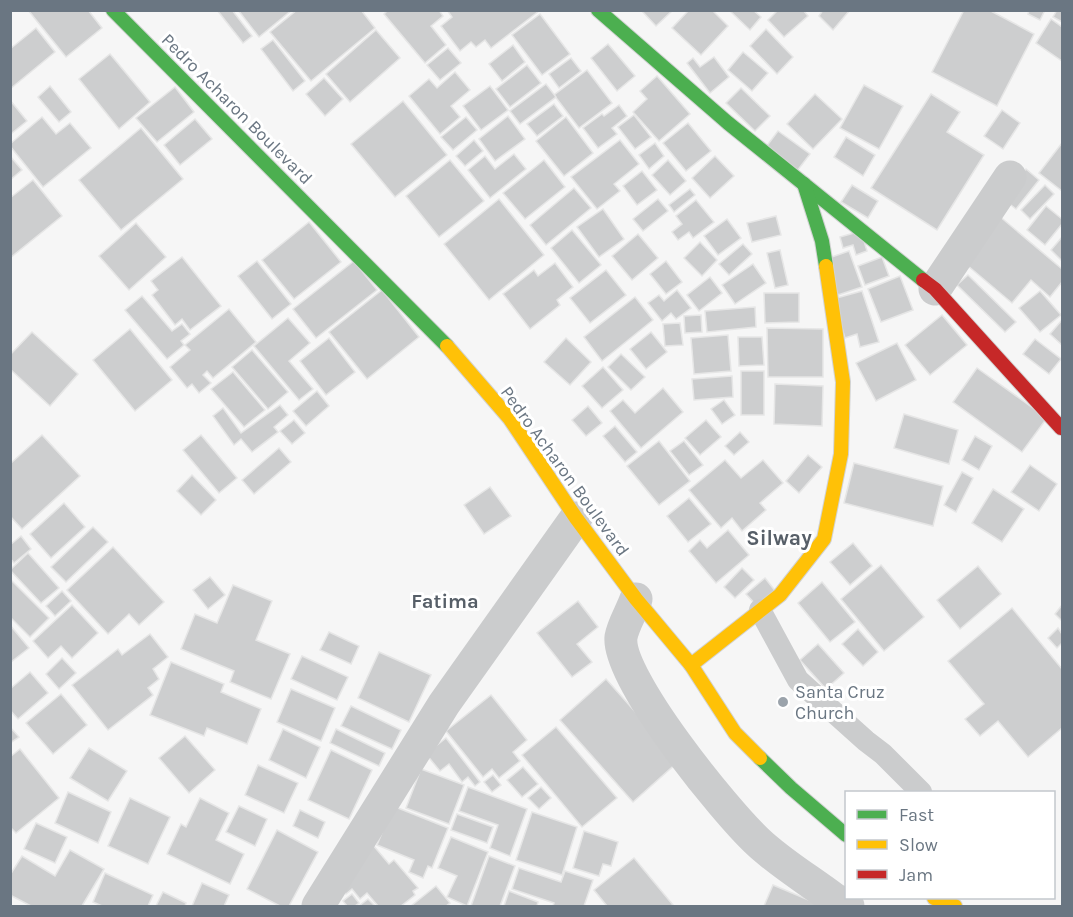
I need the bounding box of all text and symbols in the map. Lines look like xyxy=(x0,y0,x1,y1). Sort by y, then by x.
street label: Pedro Acharon Boulevard xyxy=(157,29,317,189)
street label: Pedro Acharon Boulevard xyxy=(496,382,634,560)
district label: Silway xyxy=(746,526,812,550)
district label: Fatima xyxy=(411,590,479,613)
place label: Santa Cruz Church xyxy=(795,681,885,724)
marker: Santa Cruz Church xyxy=(776,695,790,709)
legend xyxy=(845,791,1055,899)
text: Fast xyxy=(899,804,934,826)
text: Slow xyxy=(899,834,938,856)
text: Jam xyxy=(899,864,933,886)

